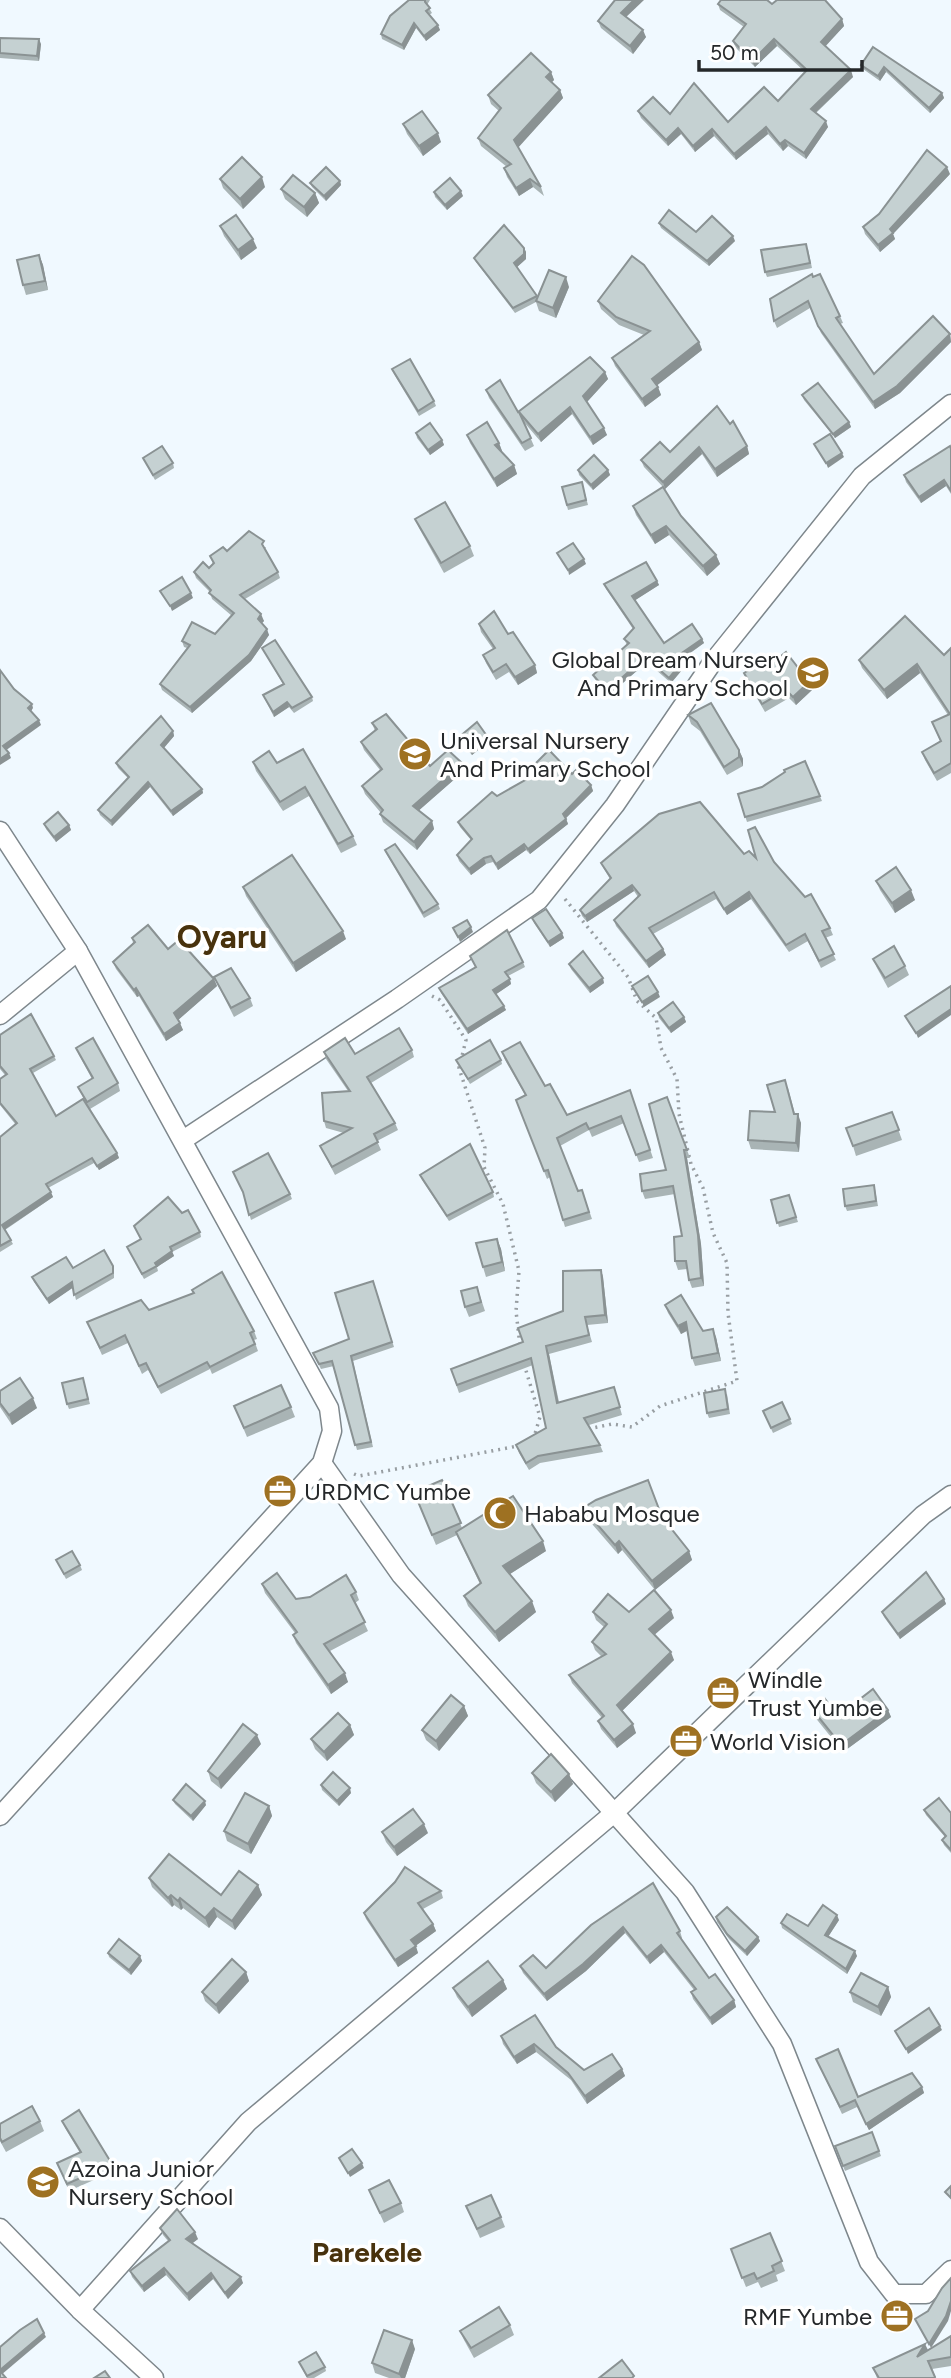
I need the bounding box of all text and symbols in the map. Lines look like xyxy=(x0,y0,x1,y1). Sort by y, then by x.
scale bar xyxy=(699,28,862,72)
text: 50 m xyxy=(710,40,759,65)
place label: Global Dream Nursery And Primary School xyxy=(552,645,788,702)
school or university icon: Global Dream Nursery And Primary School xyxy=(794,654,832,692)
place label: Universal Nursery And Primary School xyxy=(440,726,651,783)
school or university icon: Universal Nursery And Primary School xyxy=(396,735,434,773)
district label: Oyaru xyxy=(177,918,267,956)
office icon: URDMC Yumbe xyxy=(261,1472,299,1510)
place label: URDMC Yumbe xyxy=(304,1477,471,1506)
mosque icon: Hababu Mosque xyxy=(481,1494,519,1532)
place label: Hababu Mosque xyxy=(524,1499,700,1528)
place label: Windle Trust Yumbe xyxy=(748,1665,883,1722)
office icon: Windle Trust Yumbe xyxy=(704,1674,742,1712)
office icon: World Vision xyxy=(667,1722,705,1760)
place label: World Vision xyxy=(710,1727,846,1756)
place label: Azoina Junior Nursery School xyxy=(68,2154,233,2211)
school or university icon: Azoina Junior Nursery School xyxy=(24,2163,62,2201)
district label: Parekele xyxy=(312,2235,422,2269)
office icon: RMF Yumbe xyxy=(878,2297,916,2335)
place label: RMF Yumbe xyxy=(743,2302,872,2331)

